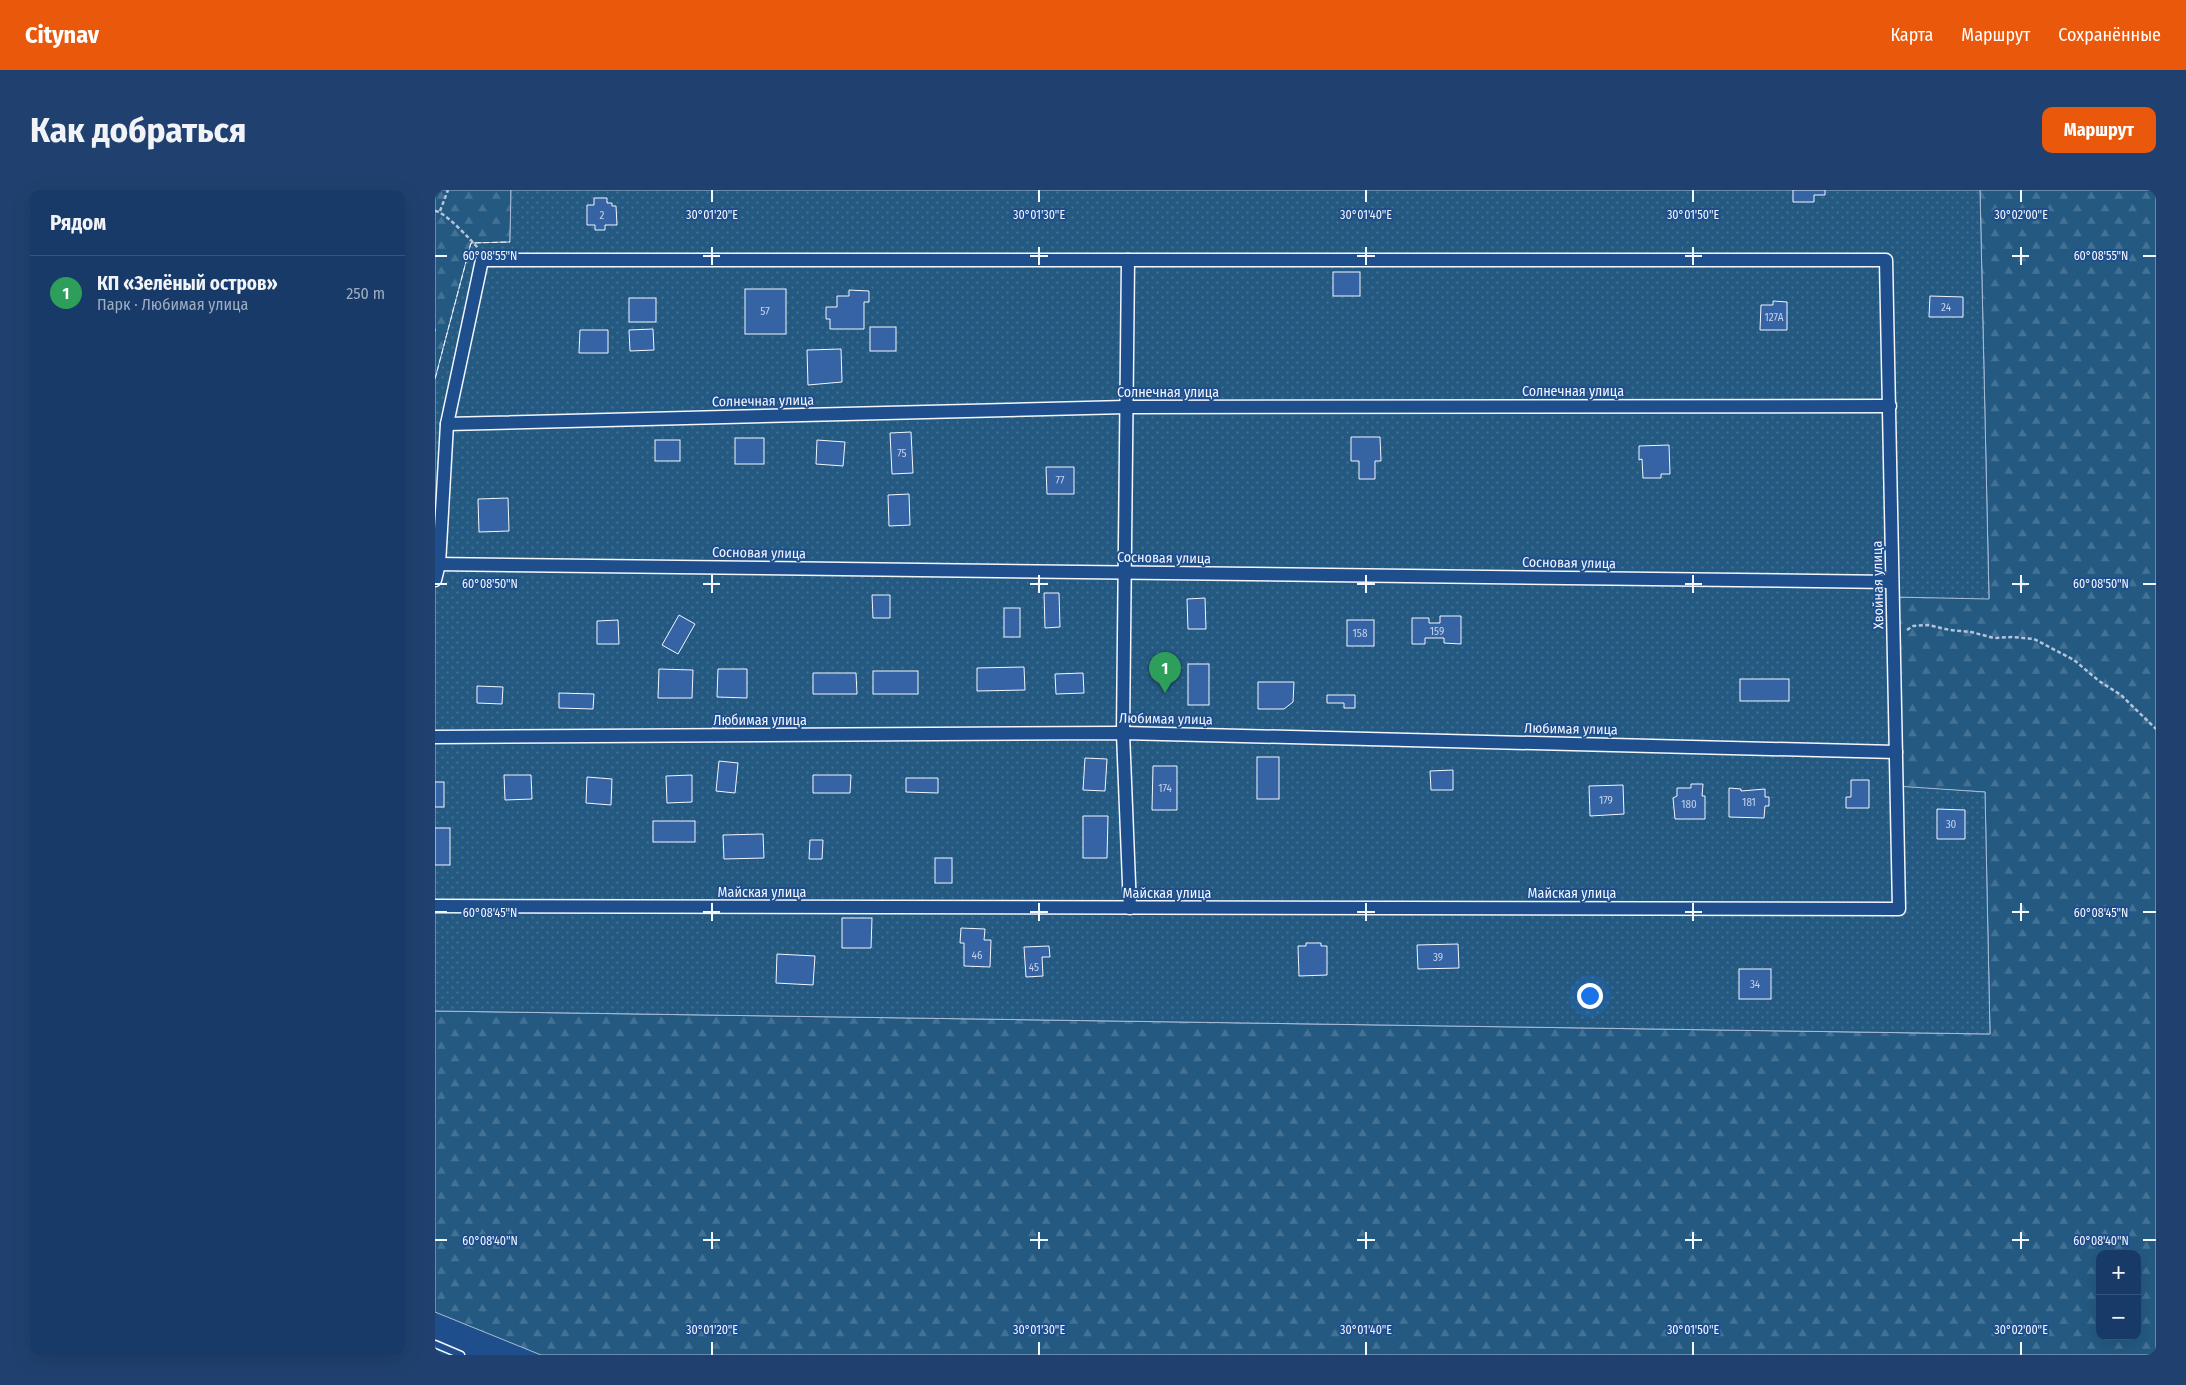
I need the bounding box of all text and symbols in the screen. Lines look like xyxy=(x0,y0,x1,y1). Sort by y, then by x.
text: Citynav xyxy=(25,21,99,49)
text: Карта xyxy=(1890,24,1933,46)
text: Маршрут xyxy=(1961,24,2030,46)
text: Сохранённые xyxy=(2058,24,2161,46)
button: Маршрут xyxy=(2042,107,2156,153)
text: Как добраться xyxy=(30,109,247,151)
text: 30°01'20"E xyxy=(686,208,738,222)
text: 30°01'30"E xyxy=(1013,208,1065,222)
text: 30°01'40"E xyxy=(1340,208,1392,222)
text: 30°01'50"E xyxy=(1667,208,1719,222)
text: 30°02'00"E xyxy=(1994,208,2048,222)
house number: 2 xyxy=(600,209,605,222)
text: Рядом xyxy=(50,210,106,236)
text: 60°08'55"N xyxy=(463,249,517,263)
text: 60°08'55"N xyxy=(2074,249,2128,263)
text: КП «Зелёный остров» xyxy=(97,272,278,295)
text: 1 xyxy=(63,284,69,303)
text: 250 m xyxy=(346,284,385,303)
text: Парк · Любимая улица xyxy=(97,295,248,314)
house number: 24 xyxy=(1941,301,1952,314)
house number: 57 xyxy=(760,305,770,318)
house number: 127А xyxy=(1765,311,1784,324)
street label: Солнечная улица xyxy=(1522,383,1624,400)
street label: Солнечная улица xyxy=(1117,384,1219,401)
street label: Солнечная улица xyxy=(712,392,814,410)
house number: 75 xyxy=(897,447,907,460)
house number: 77 xyxy=(1056,474,1065,487)
street label: Хвойная улица xyxy=(1869,541,1887,629)
street label: Сосновая улица xyxy=(712,544,806,562)
street label: Сосновая улица xyxy=(1117,549,1211,567)
street label: Сосновая улица xyxy=(1522,554,1616,572)
text: 60°08'50"N xyxy=(462,577,518,591)
text: 60°08'50"N xyxy=(2073,577,2129,591)
house number: 159 xyxy=(1430,625,1444,638)
house number: 158 xyxy=(1353,627,1368,640)
pin: 1 xyxy=(1149,652,1181,693)
street label: Любимая улица xyxy=(1119,710,1213,728)
street label: Любимая улица xyxy=(713,712,807,729)
street label: Любимая улица xyxy=(1524,720,1618,738)
house number: 174 xyxy=(1158,782,1173,795)
house number: 179 xyxy=(1599,794,1613,807)
house number: 181 xyxy=(1742,796,1756,809)
house number: 180 xyxy=(1681,798,1697,811)
house number: 30 xyxy=(1946,818,1957,831)
street label: Майская улица xyxy=(718,884,807,901)
street label: Майская улица xyxy=(1123,885,1212,902)
street label: Майская улица xyxy=(1528,885,1617,902)
text: 60°08'45"N xyxy=(463,906,517,920)
text: 60°08'45"N xyxy=(2074,906,2128,920)
house number: 46 xyxy=(972,949,983,962)
house number: 39 xyxy=(1433,951,1443,964)
house number: 45 xyxy=(1029,961,1039,974)
house number: 34 xyxy=(1750,978,1761,991)
your location xyxy=(1577,983,1603,1009)
text: 60°08'40"N xyxy=(462,1234,518,1248)
text: 60°08'40"N xyxy=(2073,1234,2129,1248)
map controls xyxy=(2096,1250,2141,1340)
button: + xyxy=(2096,1250,2141,1295)
button: − xyxy=(2096,1295,2141,1340)
text: 30°01'20"E xyxy=(686,1323,738,1337)
text: 30°01'30"E xyxy=(1013,1323,1065,1337)
text: 30°01'40"E xyxy=(1340,1323,1392,1337)
text: 30°01'50"E xyxy=(1667,1323,1719,1337)
text: 30°02'00"E xyxy=(1994,1323,2048,1337)

